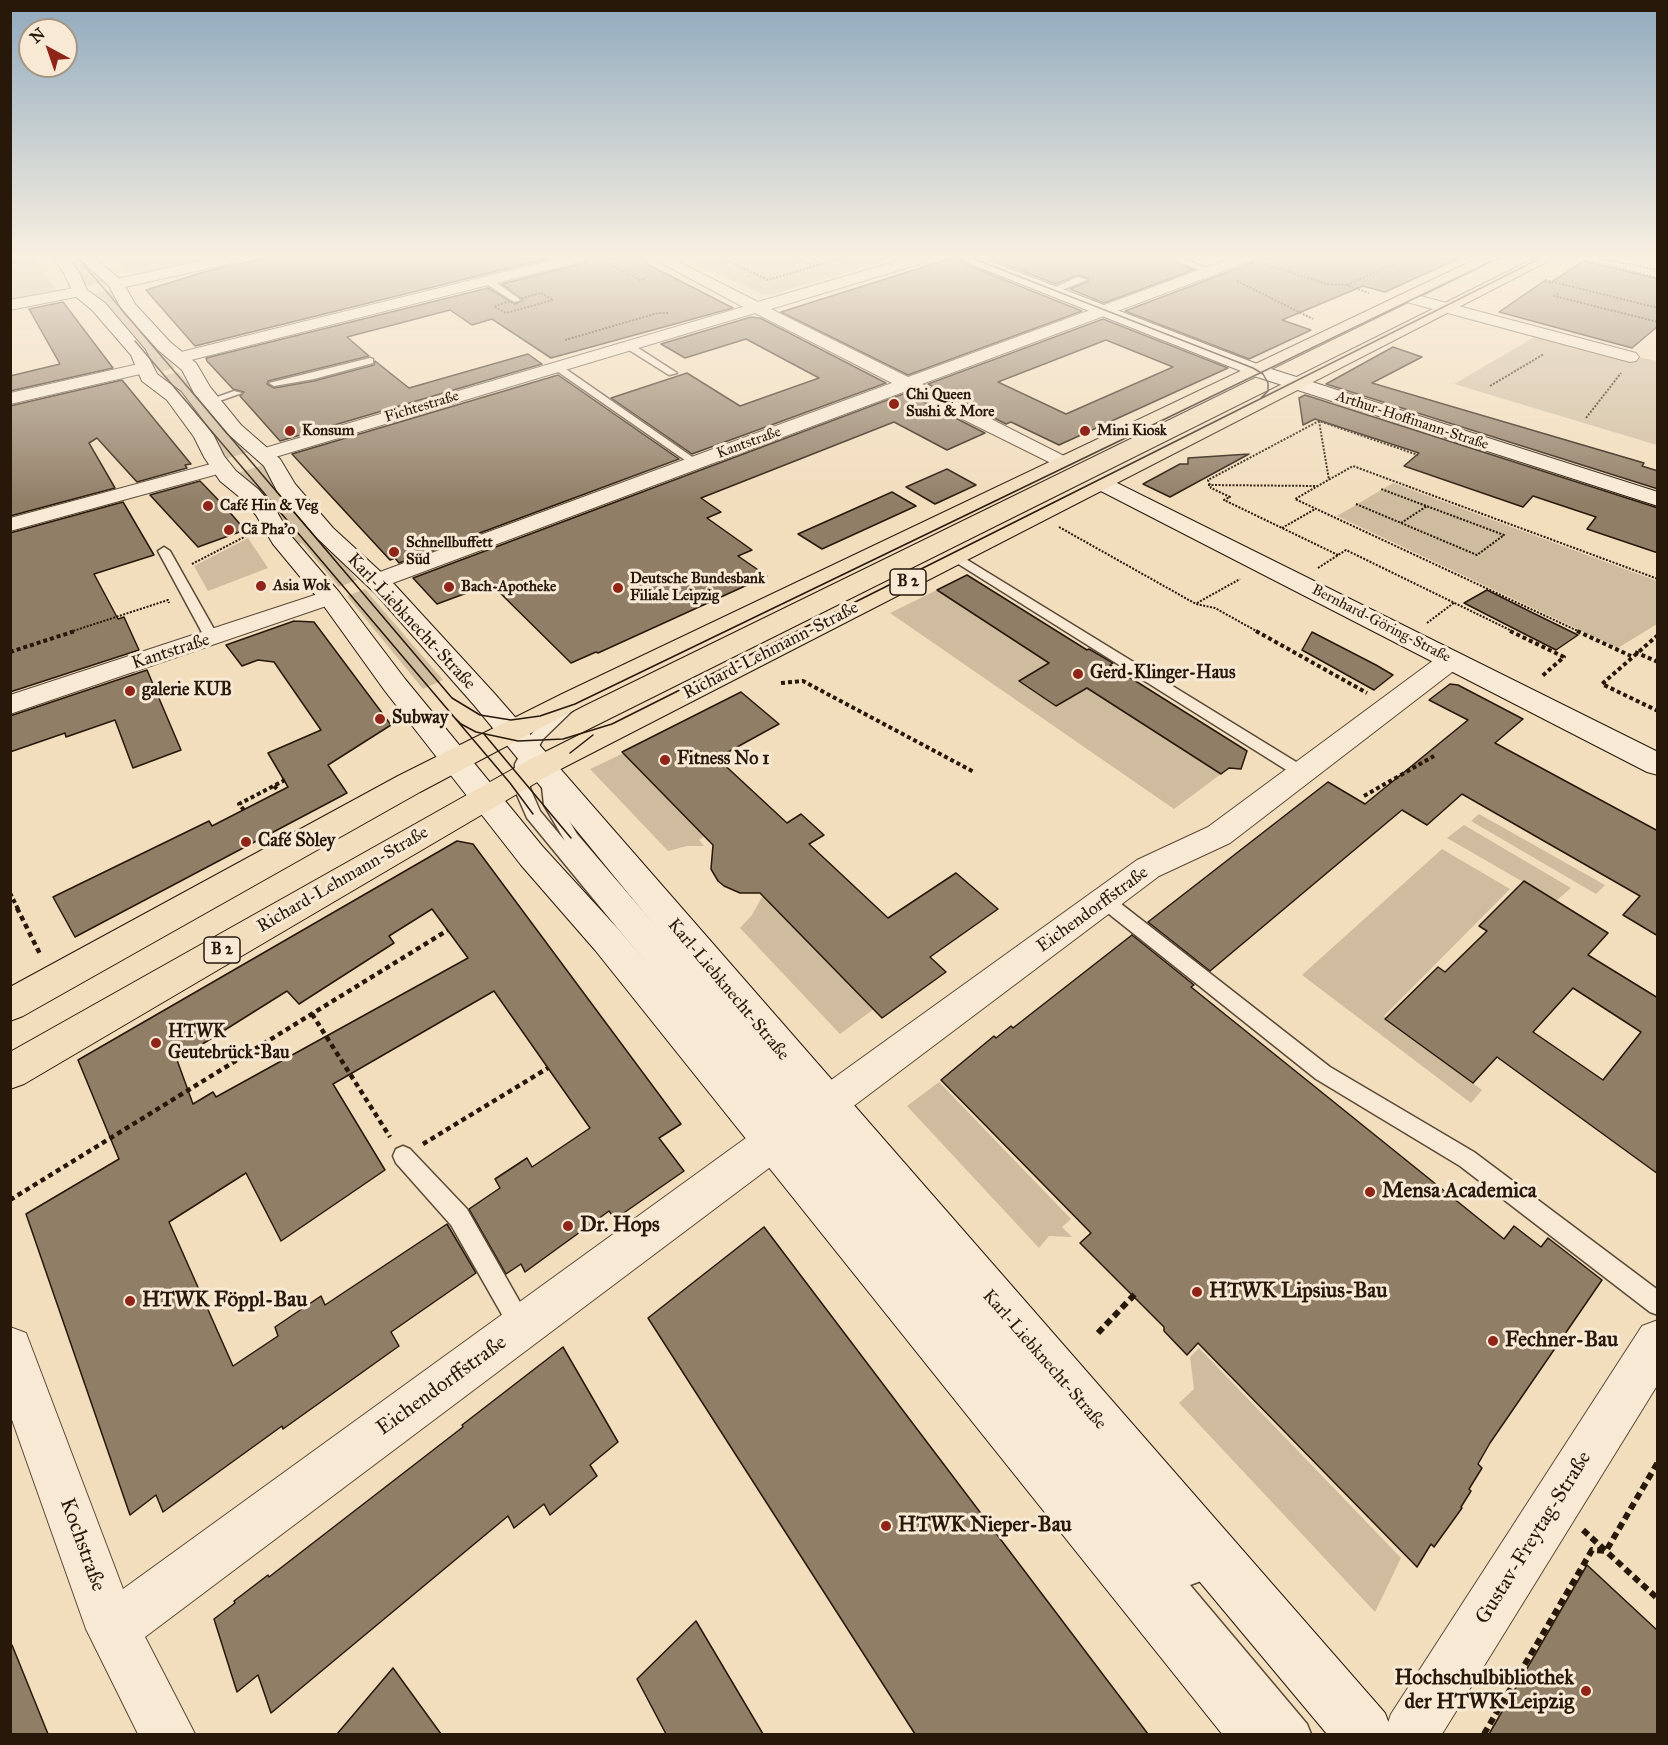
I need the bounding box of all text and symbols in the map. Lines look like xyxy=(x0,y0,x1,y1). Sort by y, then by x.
north arrow xyxy=(18,18,78,78)
text: N xyxy=(26,24,49,47)
place label: Chi Queen Sushi & More xyxy=(906,386,994,421)
street label: Fichtestraße xyxy=(383,387,461,427)
street label: Arthur-Hoffmann-Straße xyxy=(1333,388,1491,454)
marker: Chi Queen Sushi & More xyxy=(887,397,901,411)
place label: Konsum xyxy=(302,422,354,440)
place label: Mini Kiosk xyxy=(1097,422,1167,440)
street label: Kantstraße xyxy=(714,423,784,463)
marker: Konsum xyxy=(283,424,297,438)
marker: Mini Kiosk xyxy=(1078,424,1092,438)
place label: Café Hin & Veg xyxy=(220,497,318,515)
marker: Café Hin & Veg xyxy=(201,499,215,513)
place label: Cā Pha'o xyxy=(241,521,295,539)
marker: Cā Pha'o xyxy=(222,523,236,537)
place label: Schnellbuffett Süd xyxy=(406,534,493,569)
marker: Schnellbuffett Süd xyxy=(387,545,401,559)
street label: Karl-Liebknecht-Straße xyxy=(342,549,480,695)
road number: B 2 xyxy=(890,569,926,595)
place label: Deutsche Bundesbank Filiale Leipzig xyxy=(630,570,765,605)
place label: Asia Wok xyxy=(273,577,330,595)
place label: Bach-Apotheke xyxy=(461,578,556,596)
marker: Asia Wok xyxy=(254,579,268,593)
marker: Bach-Apotheke xyxy=(442,580,456,594)
marker: Deutsche Bundesbank Filiale Leipzig xyxy=(611,581,625,595)
street label: Bernhard-Göring-Straße xyxy=(1309,581,1453,667)
street label: Richard-Lehmann-Straße xyxy=(680,597,862,705)
street label: Kantstraße xyxy=(129,629,213,675)
place label: Gerd-Klinger-Haus xyxy=(1090,663,1235,685)
marker: Gerd-Klinger-Haus xyxy=(1071,667,1085,681)
place label: galerie KUB xyxy=(142,680,232,702)
marker: galerie KUB xyxy=(123,684,137,698)
place label: Subway xyxy=(392,708,448,730)
marker: Subway xyxy=(373,712,387,726)
place label: Fitness No 1 xyxy=(677,749,769,771)
marker: Fitness No 1 xyxy=(658,753,672,767)
street label: Richard-Lehmann-Straße xyxy=(254,822,432,938)
place label: Café Sòley xyxy=(258,831,335,853)
marker: Café Sòley xyxy=(239,835,253,849)
street label: Eichendorffstraße xyxy=(1033,862,1153,958)
street label: Karl-Liebknecht-Straße xyxy=(662,915,794,1065)
road number: B 2 xyxy=(204,937,240,963)
place label: HTWK Geutebrück-Bau xyxy=(168,1022,290,1064)
marker: HTWK Geutebrück-Bau xyxy=(149,1036,163,1050)
place label: Mensa Academica xyxy=(1382,1179,1537,1205)
marker: Mensa Academica xyxy=(1363,1185,1377,1199)
place label: Dr. Hops xyxy=(580,1213,660,1239)
marker: Dr. Hops xyxy=(561,1219,575,1233)
place label: HTWK Lipsius-Bau xyxy=(1209,1279,1387,1305)
marker: HTWK Lipsius-Bau xyxy=(1190,1285,1204,1299)
street label: Karl-Liebknecht-Straße xyxy=(977,1286,1111,1434)
place label: HTWK Föppl-Bau xyxy=(142,1288,307,1314)
marker: HTWK Föppl-Bau xyxy=(123,1294,137,1308)
place label: Fechner-Bau xyxy=(1505,1328,1618,1354)
street label: Eichendorffstraße xyxy=(372,1330,512,1442)
marker: Fechner-Bau xyxy=(1486,1334,1500,1348)
street label: Gustav-Freytag-Straße xyxy=(1471,1447,1597,1629)
street label: Kochstraße xyxy=(54,1495,110,1595)
place label: HTWK Nieper-Bau xyxy=(898,1513,1072,1539)
marker: HTWK Nieper-Bau xyxy=(879,1519,893,1533)
place label: Hochschulbibliothek der HTWK Leipzig xyxy=(1394,1666,1574,1716)
marker: Hochschulbibliothek der HTWK Leipzig xyxy=(1579,1684,1593,1698)

